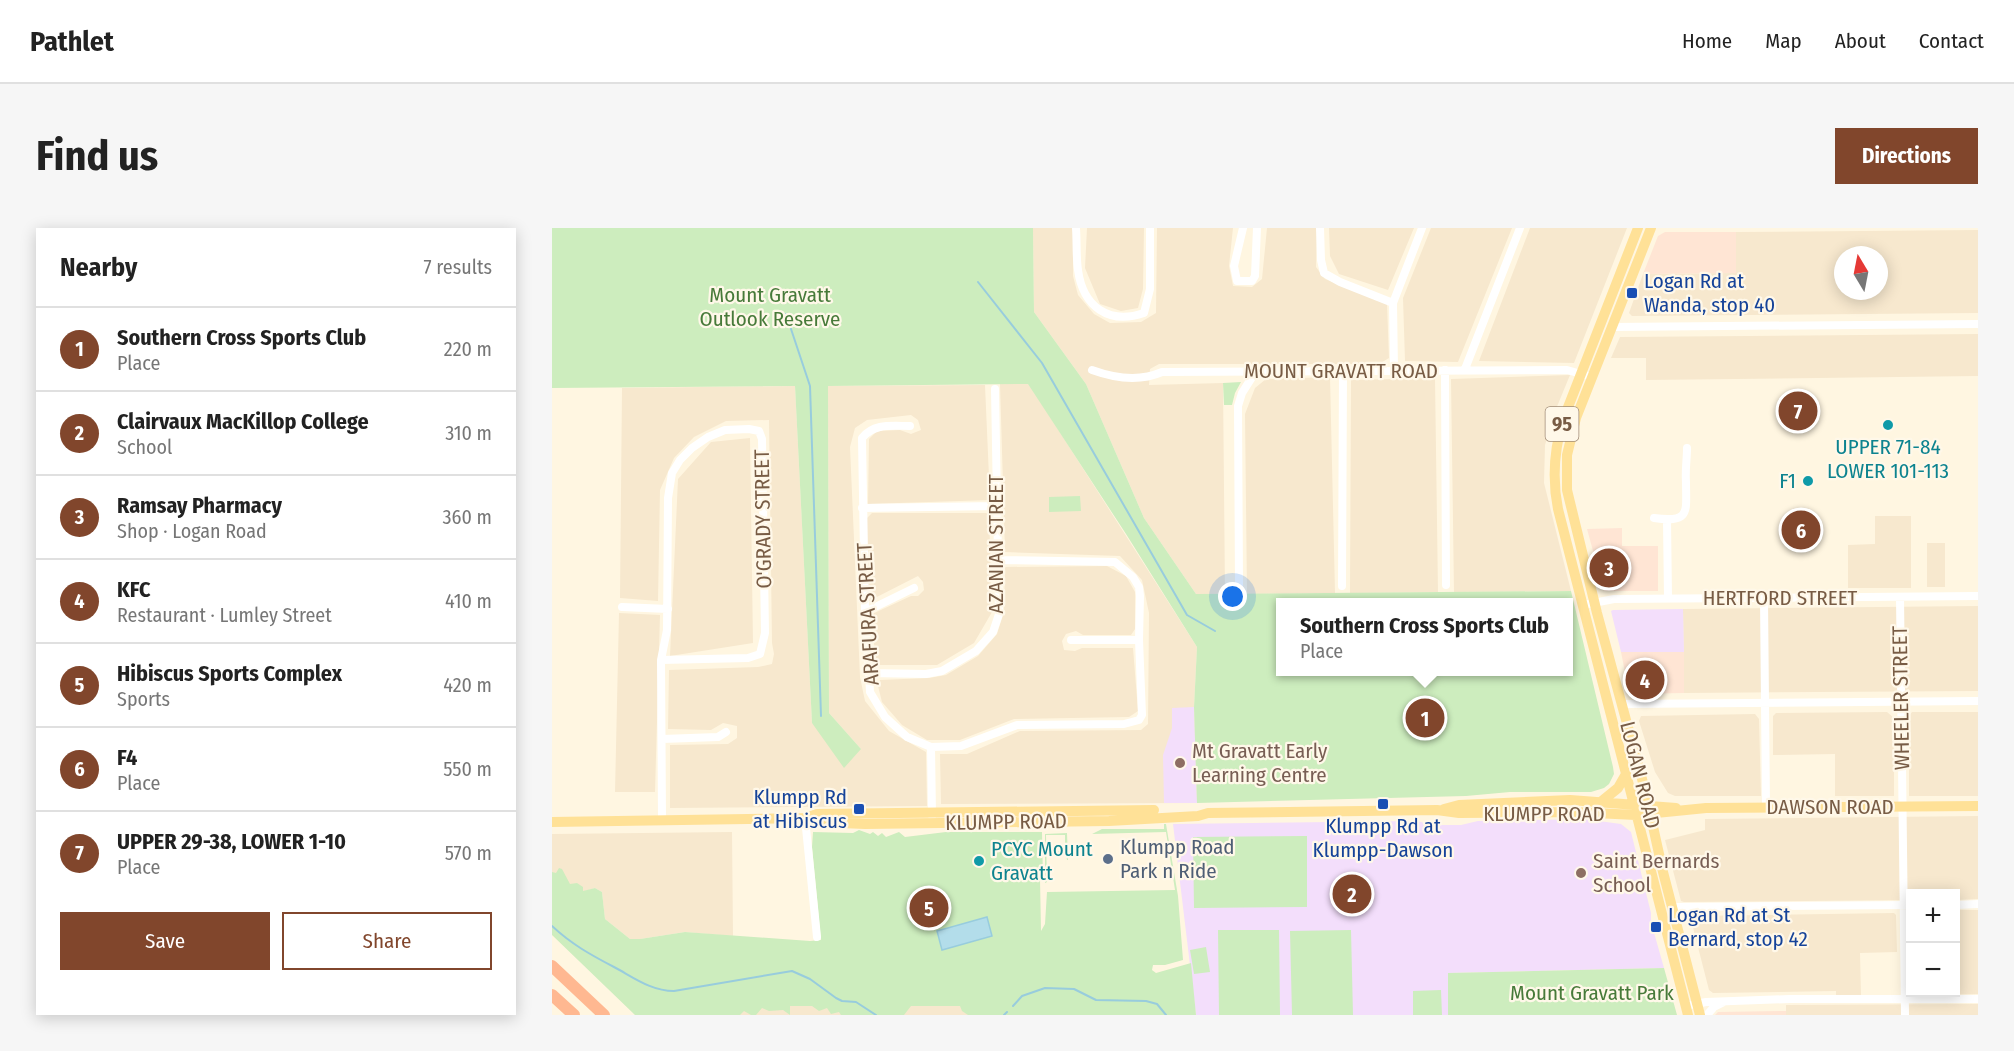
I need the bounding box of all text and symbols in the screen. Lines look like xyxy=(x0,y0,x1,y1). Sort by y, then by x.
text: Pathlet xyxy=(30,25,114,58)
text: Home xyxy=(1682,28,1732,54)
text: Map xyxy=(1765,28,1802,54)
text: About xyxy=(1835,28,1886,54)
text: Contact xyxy=(1919,28,1984,54)
button: Directions xyxy=(1835,128,1978,184)
text: Find us xyxy=(36,131,158,181)
north arrow xyxy=(1834,246,1888,300)
text: Nearby xyxy=(60,252,137,283)
text: 7 results xyxy=(424,255,492,279)
place label: Logan Rd at Wanda, stop 40 xyxy=(1644,268,1775,318)
park label: Mount Gravatt Outlook Reserve xyxy=(700,282,840,332)
marker: Logan Rd at Wanda, stop 40 xyxy=(1625,286,1639,300)
text: Southern Cross Sports Club xyxy=(117,324,366,351)
text: 1 xyxy=(75,337,84,361)
text: 220 m xyxy=(444,337,492,361)
text: Place xyxy=(117,351,160,375)
street label: MOUNT GRAVATT ROAD xyxy=(1244,358,1438,384)
pin: 7 xyxy=(1778,388,1818,434)
road number: 95 xyxy=(1546,407,1578,441)
text: Clairvaux MacKillop College xyxy=(117,408,369,435)
marker: UPPER 71-84 LOWER 101-113 xyxy=(1881,418,1895,432)
text: 2 xyxy=(75,421,84,445)
text: 310 m xyxy=(445,421,492,445)
place label: UPPER 71-84 LOWER 101-113 xyxy=(1827,434,1949,484)
text: School xyxy=(117,435,172,459)
street label: O'GRADY STREET xyxy=(749,449,777,589)
place label: F1 xyxy=(1779,468,1796,494)
street label: AZANIAN STREET xyxy=(983,474,1009,614)
marker: F1 xyxy=(1801,474,1815,488)
text: Ramsay Pharmacy xyxy=(117,492,282,519)
text: 3 xyxy=(75,505,84,529)
text: 360 m xyxy=(443,505,492,529)
pin: 6 xyxy=(1782,508,1820,552)
text: Shop · Logan Road xyxy=(117,519,267,543)
street label: ARAFURA STREET xyxy=(851,542,885,686)
pin: 3 xyxy=(1590,546,1628,590)
text: KFC xyxy=(117,576,151,603)
your location xyxy=(1218,582,1247,611)
street label: HERTFORD STREET xyxy=(1703,585,1858,611)
text: 4 xyxy=(74,589,85,613)
text: 410 m xyxy=(445,589,492,613)
popup xyxy=(1276,598,1573,676)
text: Restaurant · Lumley Street xyxy=(117,603,332,627)
text: Southern Cross Sports Club xyxy=(1300,612,1549,639)
street label: WHEELER STREET xyxy=(1887,625,1915,770)
text: Place xyxy=(1300,639,1343,663)
pin: 4 xyxy=(1626,658,1664,702)
text: Hibiscus Sports Complex xyxy=(117,660,342,687)
text: 5 xyxy=(75,673,84,697)
text: 420 m xyxy=(443,673,492,697)
text: Sports xyxy=(117,687,170,711)
pin: 1 xyxy=(1406,696,1444,740)
street label: LOGAN ROAD xyxy=(1614,719,1666,831)
place label: Mt Gravatt Early Learning Centre xyxy=(1192,738,1328,788)
text: F4 xyxy=(117,744,137,771)
marker: Mt Gravatt Early Learning Centre xyxy=(1173,756,1187,770)
text: 6 xyxy=(74,757,85,781)
text: 550 m xyxy=(443,757,492,781)
text: Place xyxy=(117,771,160,795)
place label: Klumpp Rd at Hibiscus xyxy=(753,784,847,834)
street label: DAWSON ROAD xyxy=(1766,794,1894,820)
marker: Klumpp Rd at Klumpp-Dawson xyxy=(1376,797,1390,811)
street label: KLUMPP ROAD xyxy=(1483,801,1605,827)
marker: Klumpp Rd at Hibiscus xyxy=(852,802,866,816)
street label: KLUMPP ROAD xyxy=(945,808,1067,836)
place label: Klumpp Rd at Klumpp-Dawson xyxy=(1313,813,1453,863)
text: UPPER 29-38, LOWER 1-10 xyxy=(117,828,346,855)
place label: Klumpp Road Park n Ride xyxy=(1120,834,1235,884)
place label: PCYC Mount Gravatt xyxy=(991,836,1093,886)
text: 7 xyxy=(75,841,84,865)
text: 570 m xyxy=(445,841,492,865)
place label: Saint Bernards School xyxy=(1593,848,1719,898)
marker: Klumpp Road Park n Ride xyxy=(1101,852,1115,866)
marker: PCYC Mount Gravatt xyxy=(972,854,986,868)
text: Place xyxy=(117,855,160,879)
marker: Saint Bernards School xyxy=(1574,866,1588,880)
pin: 2 xyxy=(1332,872,1372,916)
pin: 5 xyxy=(910,886,949,930)
map controls xyxy=(1906,889,1960,997)
button: + xyxy=(1906,889,1960,943)
place label: Logan Rd at St Bernard, stop 42 xyxy=(1668,902,1808,952)
button: Save xyxy=(60,912,270,970)
button: Share xyxy=(282,912,492,970)
marker: Logan Rd at St Bernard, stop 42 xyxy=(1649,920,1663,934)
button: − xyxy=(1906,943,1960,997)
park label: Mount Gravatt Park xyxy=(1510,980,1674,1006)

